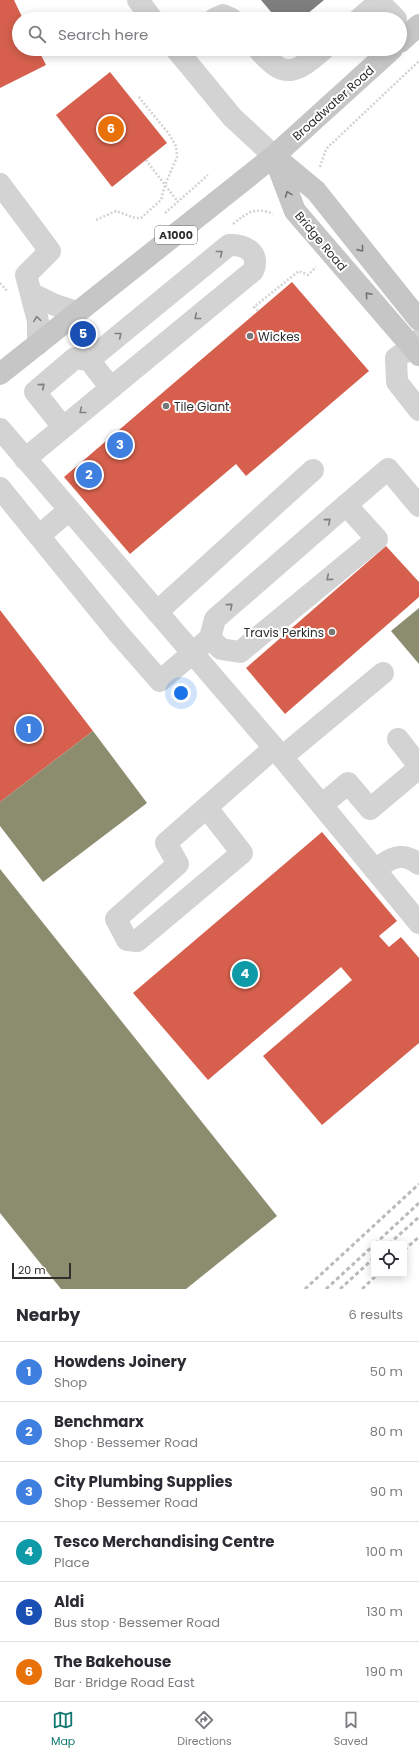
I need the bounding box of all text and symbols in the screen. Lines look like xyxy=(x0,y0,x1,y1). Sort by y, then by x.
search box xyxy=(12,12,407,56)
icon: search xyxy=(26,23,48,45)
text: Search here xyxy=(58,24,148,45)
street label: Broadwater Road xyxy=(289,62,377,144)
pin: 6 xyxy=(98,114,124,144)
one-way arrow xyxy=(285,190,293,197)
street label: Bridge Road xyxy=(291,208,351,274)
road number: A1000 xyxy=(155,226,197,244)
one-way arrow xyxy=(357,244,364,251)
one-way arrow xyxy=(215,250,222,257)
one-way arrow xyxy=(365,292,372,300)
one-way arrow xyxy=(194,313,201,320)
one-way arrow xyxy=(33,316,42,322)
pin: 5 xyxy=(70,319,96,349)
place label: Wickes xyxy=(258,328,300,345)
marker: Wickes xyxy=(245,331,255,341)
one-way arrow xyxy=(114,333,122,340)
one-way arrow xyxy=(37,384,45,391)
place label: Tile Giant xyxy=(174,398,230,415)
marker: Tile Giant xyxy=(161,401,171,411)
one-way arrow xyxy=(79,407,87,414)
pin: 3 xyxy=(107,430,133,460)
pin: 2 xyxy=(76,460,102,490)
one-way arrow xyxy=(324,519,331,526)
one-way arrow xyxy=(327,573,334,580)
one-way arrow xyxy=(226,604,233,611)
place label: Travis Perkins xyxy=(244,624,324,641)
marker: Travis Perkins xyxy=(327,627,337,637)
your location xyxy=(171,683,191,703)
pin: 1 xyxy=(16,714,42,744)
pin: 4 xyxy=(232,959,258,989)
map controls xyxy=(371,1241,407,1277)
button: locate xyxy=(371,1241,407,1277)
scale bar xyxy=(12,1261,71,1280)
text: 20 m xyxy=(18,1262,46,1278)
text: Nearby xyxy=(16,1303,80,1327)
text: 6 results xyxy=(349,1305,403,1324)
text: Howdens Joinery xyxy=(54,1351,187,1372)
text: 1 xyxy=(27,1362,31,1381)
text: 50 m xyxy=(370,1362,403,1381)
text: Shop xyxy=(54,1373,87,1392)
text: Benchmarx xyxy=(54,1411,144,1432)
text: 2 xyxy=(25,1422,33,1441)
text: 80 m xyxy=(370,1422,403,1441)
text: Shop · Bessemer Road xyxy=(54,1433,198,1452)
text: City Plumbing Supplies xyxy=(54,1471,233,1492)
text: 3 xyxy=(25,1482,33,1501)
text: 90 m xyxy=(370,1482,403,1501)
text: Shop · Bessemer Road xyxy=(54,1493,198,1512)
text: Tesco Merchandising Centre xyxy=(54,1531,275,1552)
text: 4 xyxy=(25,1542,33,1561)
text: 100 m xyxy=(366,1542,403,1561)
text: Place xyxy=(54,1553,89,1572)
text: Aldi xyxy=(54,1591,84,1612)
text: 5 xyxy=(25,1602,33,1621)
text: 130 m xyxy=(366,1602,403,1621)
text: Bus stop · Bessemer Road xyxy=(54,1613,220,1632)
text: The Bakehouse xyxy=(54,1651,171,1672)
text: 6 xyxy=(25,1662,33,1681)
text: 190 m xyxy=(366,1662,403,1681)
text: Bar · Bridge Road East xyxy=(54,1673,195,1692)
tab: Map xyxy=(51,1709,75,1750)
tab: Directions xyxy=(177,1709,232,1750)
tab: Saved xyxy=(334,1709,368,1750)

